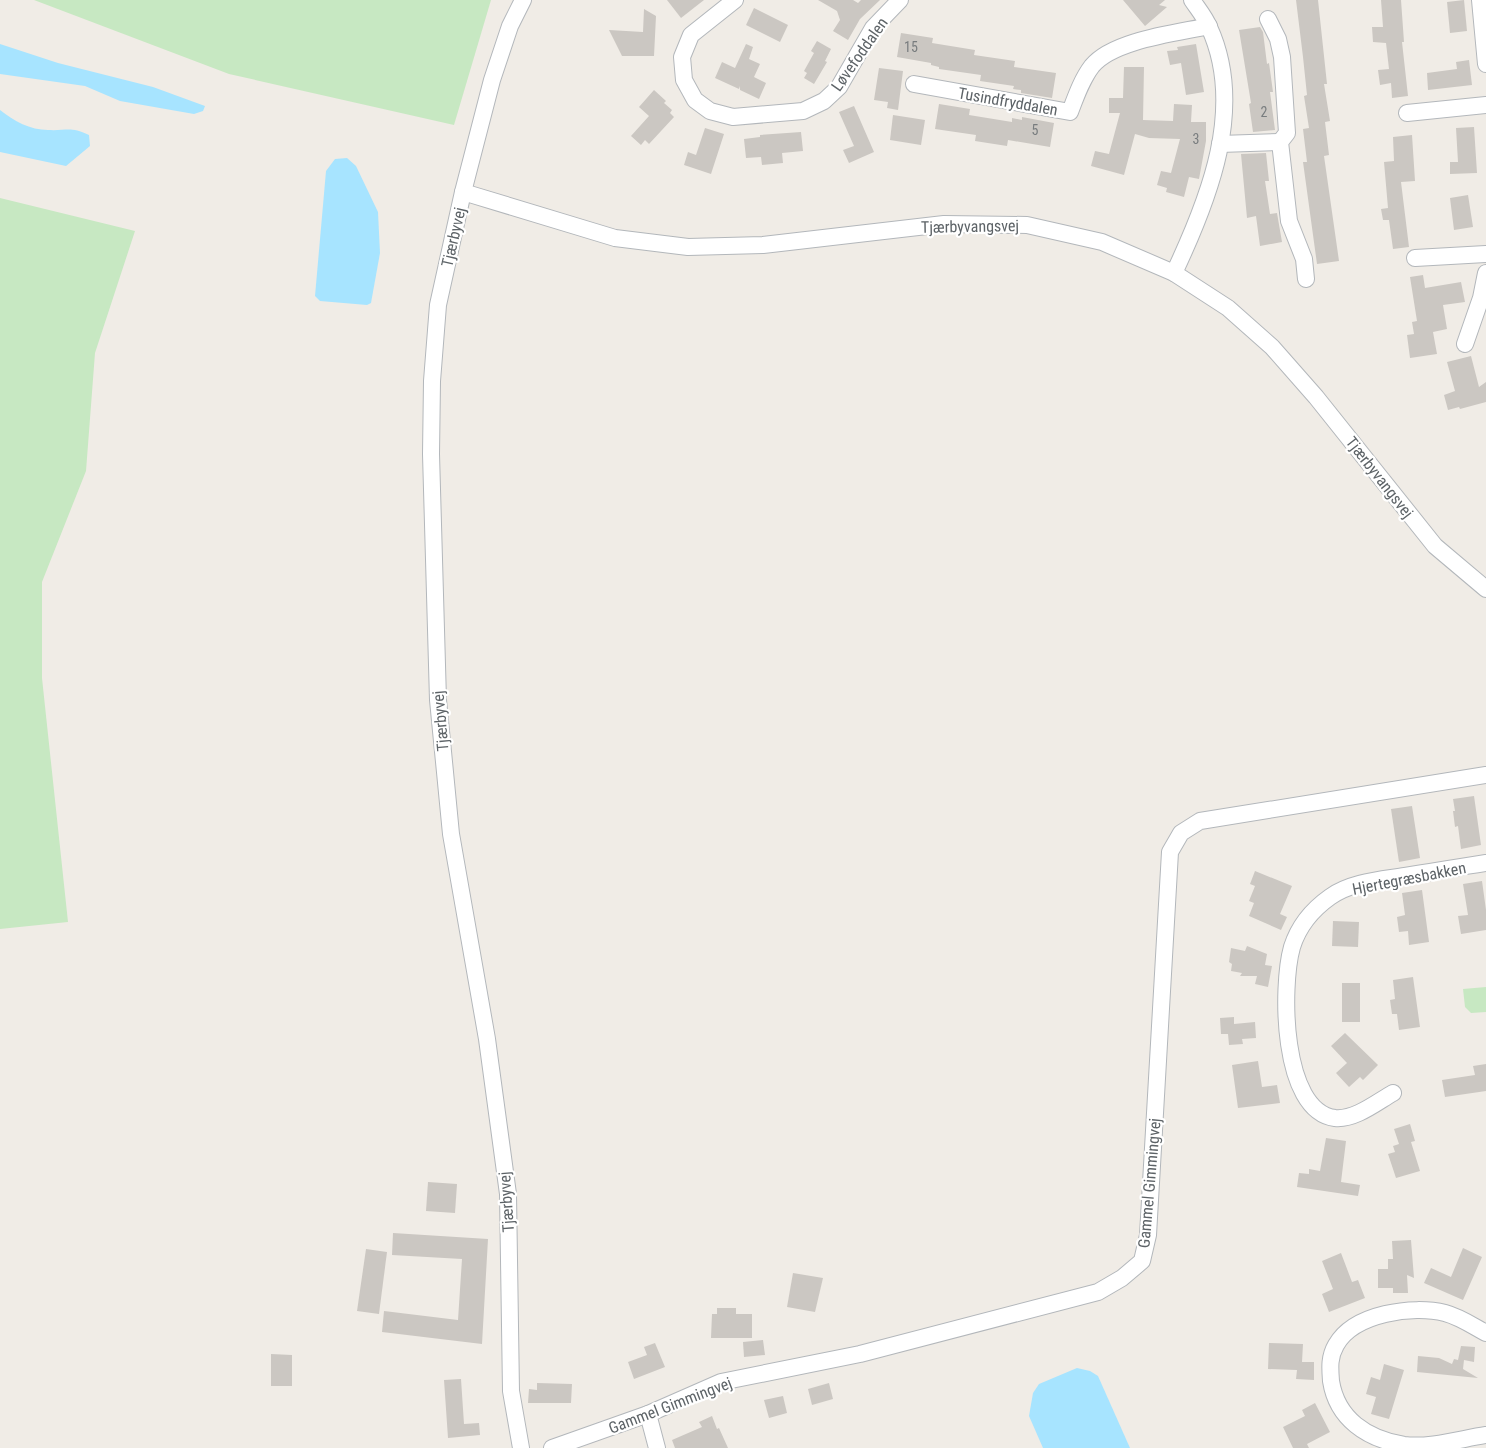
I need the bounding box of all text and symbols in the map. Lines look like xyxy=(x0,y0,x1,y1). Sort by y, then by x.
street label: Løvefoddalen xyxy=(827,14,892,95)
house number: 15 xyxy=(904,39,918,55)
street label: Tusindfryddalen xyxy=(956,83,1059,120)
house number: 2 xyxy=(1261,104,1268,120)
house number: 5 xyxy=(1032,122,1039,138)
house number: 3 xyxy=(1193,131,1199,147)
street label: Tjærbyvej xyxy=(437,205,470,269)
street label: Tjærbyvangsvej xyxy=(921,216,1019,237)
street label: Tjærbyvangsvej xyxy=(1342,433,1417,522)
street label: Tjærbyvej xyxy=(428,690,453,752)
street label: Hjertegræsbakken xyxy=(1351,858,1467,899)
street label: Gammel Gimmingvej xyxy=(1134,1117,1165,1249)
street label: Tjærbyvej xyxy=(495,1171,518,1233)
street label: Gammel Gimmingvej xyxy=(606,1373,734,1438)

